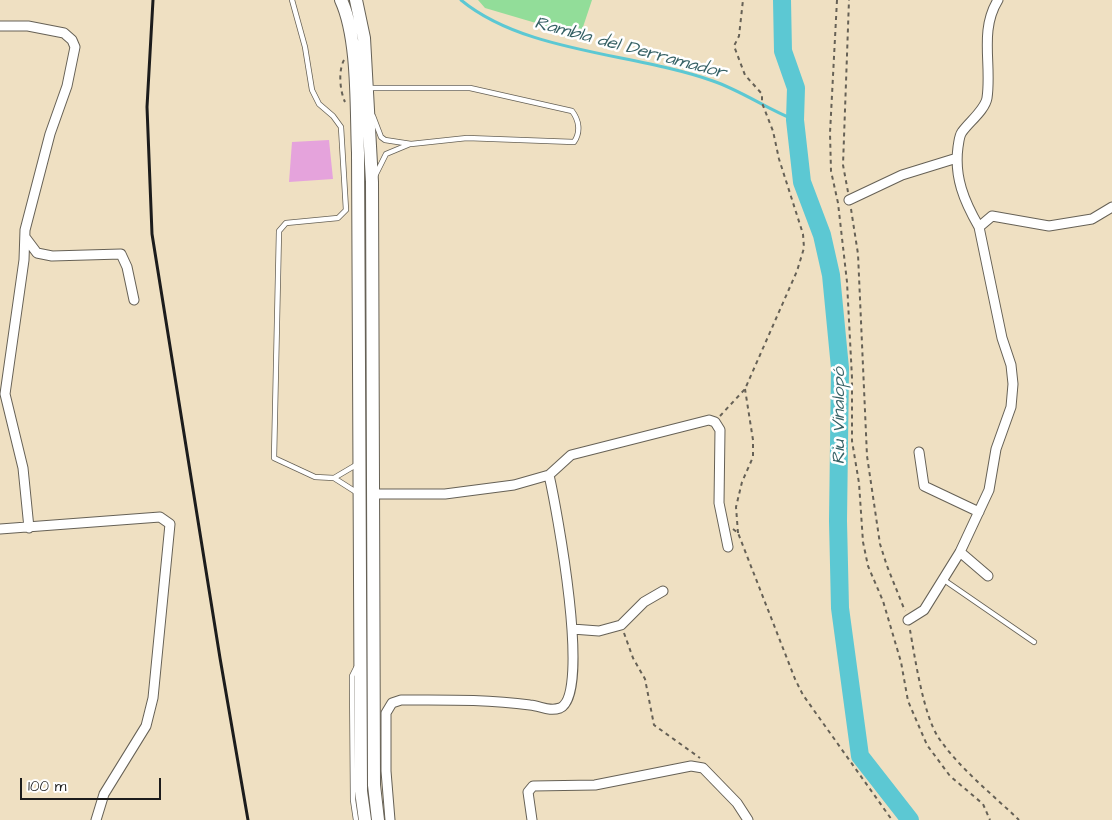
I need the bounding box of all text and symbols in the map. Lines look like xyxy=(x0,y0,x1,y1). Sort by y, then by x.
water label: Rambla del Derramador xyxy=(532,13,728,85)
water label: Riu Vinalopó xyxy=(829,367,851,465)
scale bar xyxy=(22,768,164,800)
text: 100 m xyxy=(28,776,67,797)

